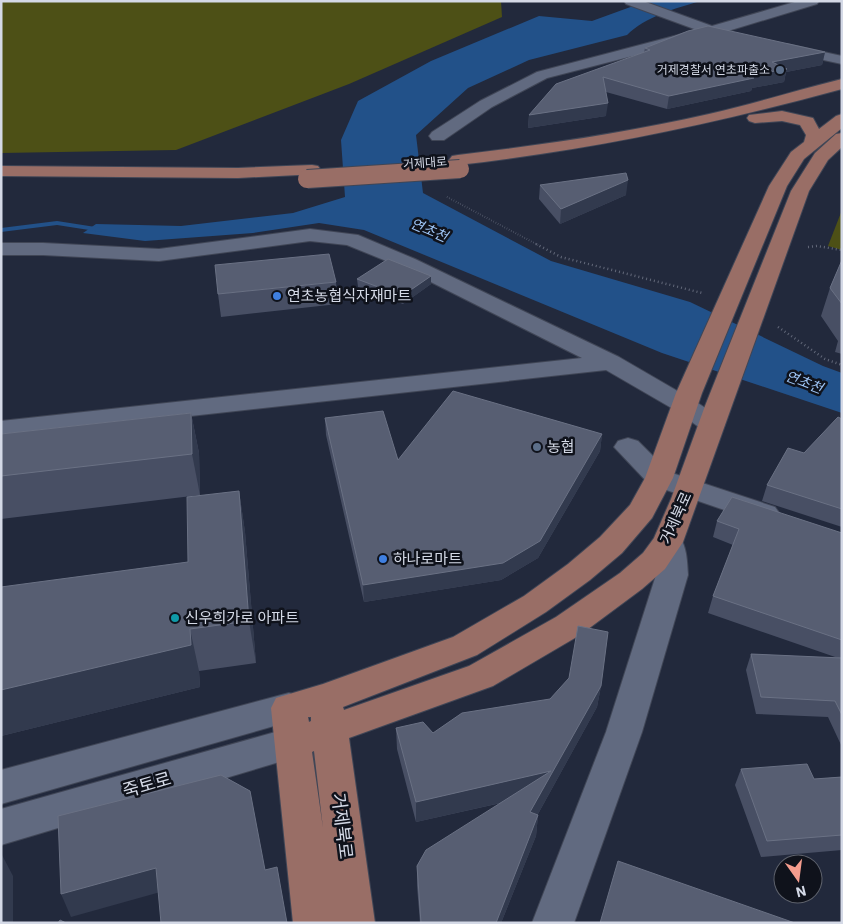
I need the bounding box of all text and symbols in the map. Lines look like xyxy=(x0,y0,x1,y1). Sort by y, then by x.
place label: 거제경찰서 연초파출소 xyxy=(657,62,770,77)
marker: 거제경찰서 연초파출소 xyxy=(774,64,786,76)
street label: 거제대로 xyxy=(402,153,448,172)
water label: 연초천 xyxy=(408,214,451,246)
place label: 연초농협식자재마트 xyxy=(287,286,411,305)
marker: 연초농협식자재마트 xyxy=(271,290,283,302)
water label: 연초천 xyxy=(783,367,826,398)
place label: 농협 xyxy=(547,437,575,456)
marker: 농협 xyxy=(531,441,543,453)
street label: 거제북로 xyxy=(656,489,695,547)
place label: 하나로마트 xyxy=(393,549,462,568)
marker: 하나로마트 xyxy=(377,553,389,565)
place label: 신우희가로 아파트 xyxy=(185,608,299,627)
marker: 신우희가로 아파트 xyxy=(169,612,181,624)
street label: 죽토로 xyxy=(120,767,174,802)
street label: 거제북로 xyxy=(327,792,358,860)
north arrow xyxy=(773,854,823,904)
text: N xyxy=(794,882,808,902)

